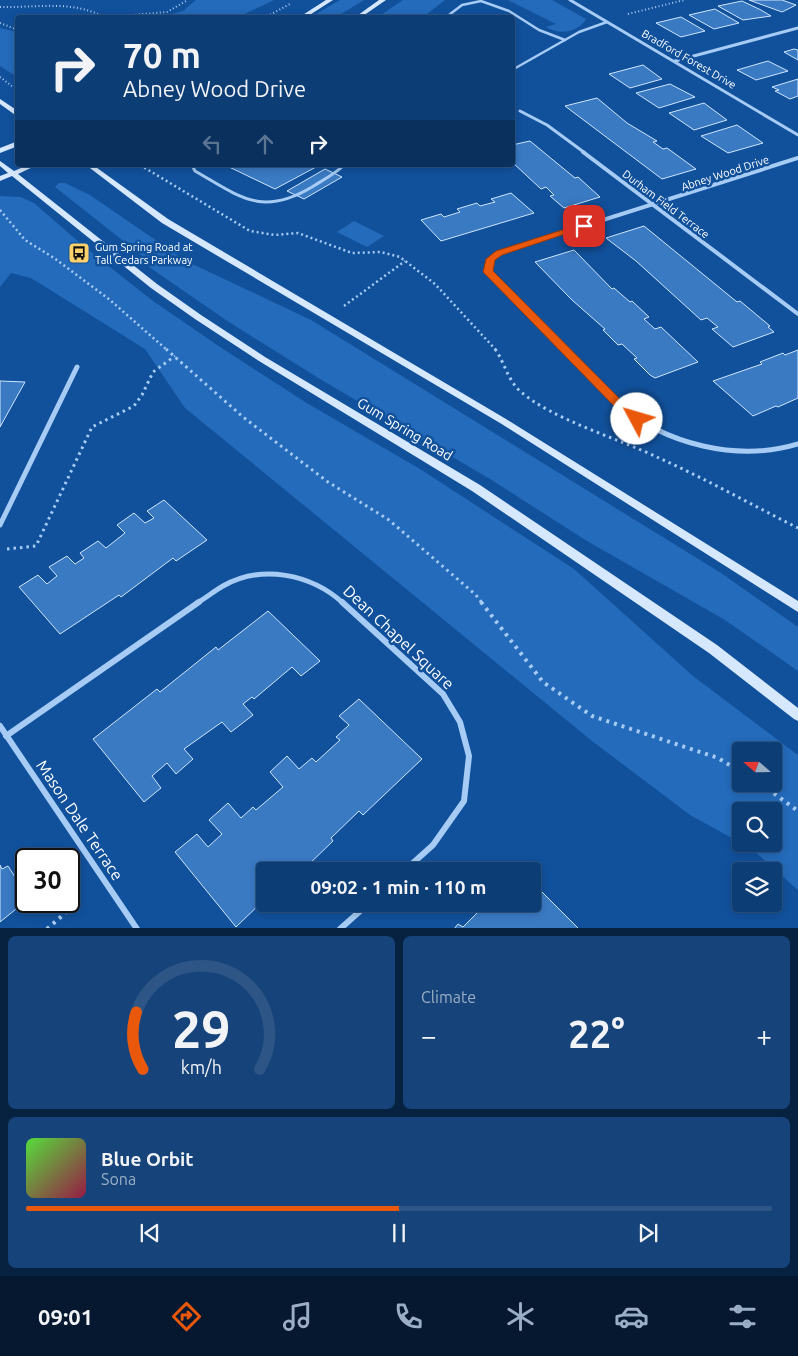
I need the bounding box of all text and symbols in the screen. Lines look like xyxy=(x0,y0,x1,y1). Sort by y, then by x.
street label: Bradford Forest Drive xyxy=(640,27,738,91)
icon: right xyxy=(40,35,105,100)
text: 70 m xyxy=(123,35,201,75)
text: Abney Wood Drive xyxy=(123,76,306,101)
icon: left xyxy=(198,130,226,158)
icon: ahead xyxy=(251,130,279,158)
icon: right xyxy=(304,130,332,158)
street label: Abney Wood Drive xyxy=(680,153,770,193)
street label: Durham Field Terrace xyxy=(620,168,712,240)
pin xyxy=(563,205,605,247)
icon: arrive xyxy=(570,212,598,240)
bus stop icon: Gum Spring Road at Tall Cedars Parkway xyxy=(67,241,91,265)
place label: Gum Spring Road at Tall Cedars Parkway xyxy=(95,241,193,266)
position arrow xyxy=(610,392,662,444)
street label: Gum Spring Road xyxy=(354,394,456,464)
street label: Dean Chapel Square xyxy=(340,581,458,693)
north arrow xyxy=(732,742,782,792)
map controls xyxy=(732,742,782,912)
street label: Mason Dale Terrace xyxy=(33,757,127,883)
button: search xyxy=(732,802,782,852)
speed limit sign: 30 xyxy=(15,848,80,913)
button: layers xyxy=(732,862,782,912)
text: 09:02 · 1 min · 110 m xyxy=(311,876,486,898)
text: Climate xyxy=(421,988,476,1006)
text: 29 xyxy=(172,1000,231,1058)
text: 22° xyxy=(568,1013,625,1055)
text: − xyxy=(421,1020,437,1051)
text: + xyxy=(756,1020,772,1051)
text: km/h xyxy=(181,1057,222,1077)
text: Blue Orbit xyxy=(101,1148,194,1170)
text: Sona xyxy=(101,1170,136,1188)
icon: previous xyxy=(136,1219,164,1247)
icon: pause xyxy=(385,1219,413,1247)
icon: next xyxy=(634,1219,662,1247)
icon: directions xyxy=(169,1299,204,1334)
icon: music xyxy=(280,1299,315,1334)
icon: phone xyxy=(391,1299,426,1334)
icon: climate xyxy=(503,1299,538,1334)
icon: car xyxy=(614,1299,649,1334)
icon: filters xyxy=(725,1299,760,1334)
text: 09:01 xyxy=(38,1304,93,1329)

